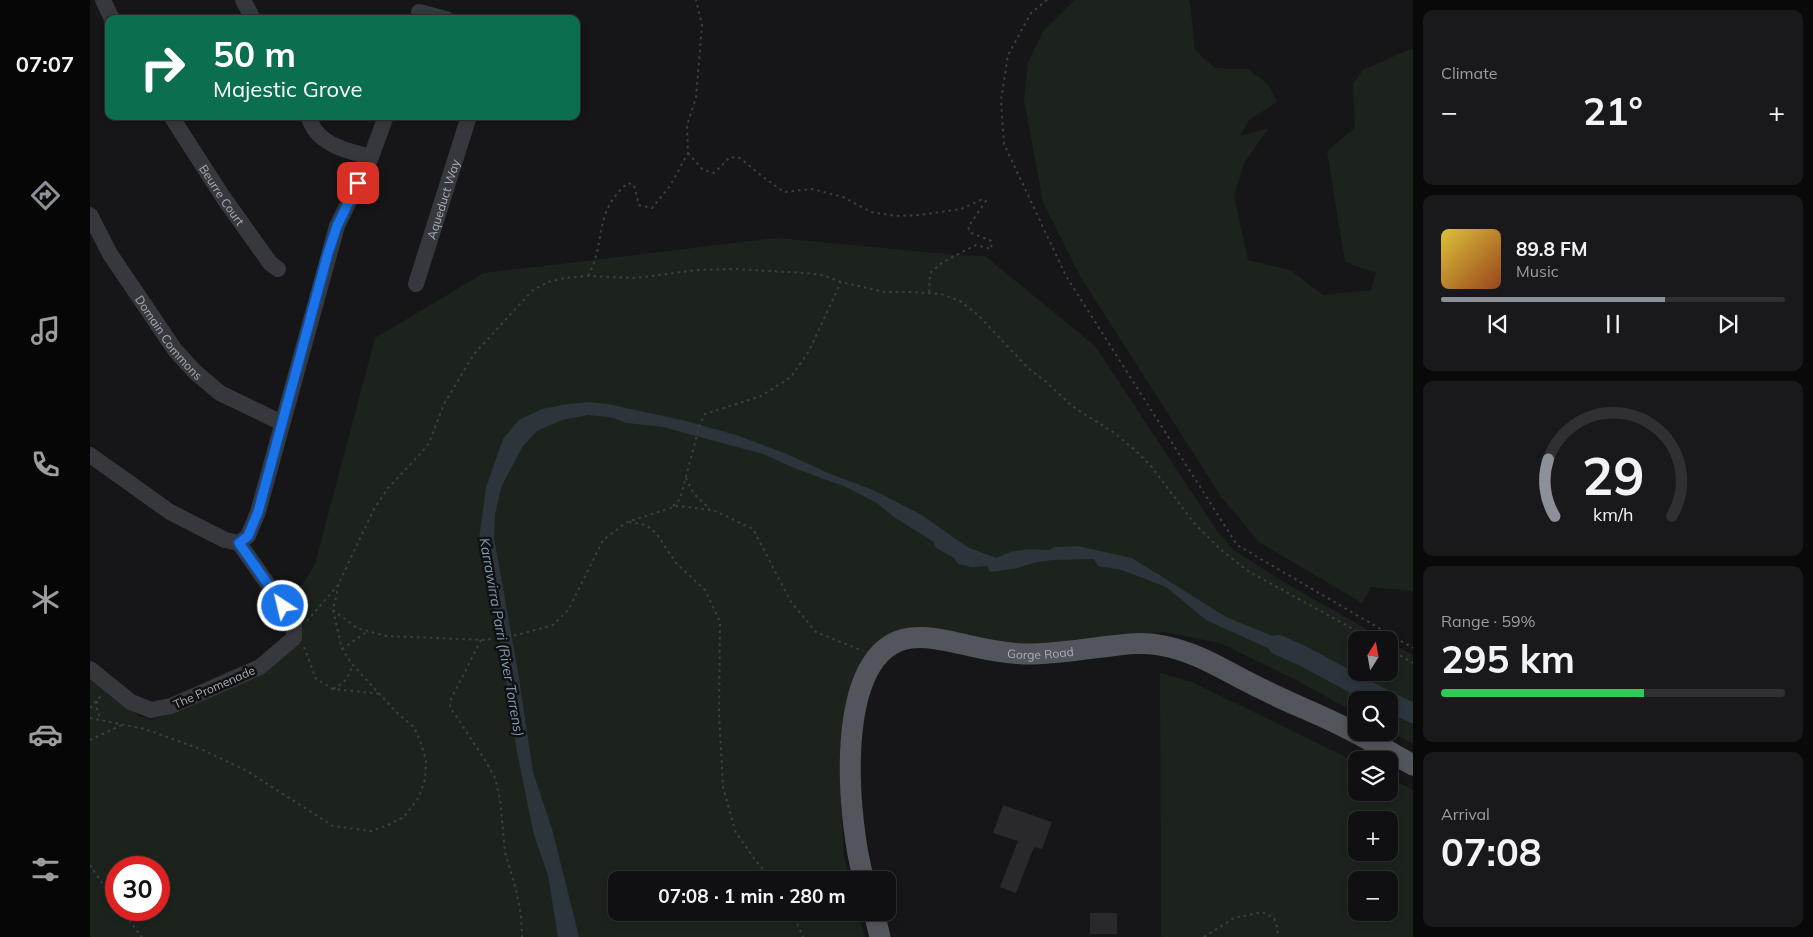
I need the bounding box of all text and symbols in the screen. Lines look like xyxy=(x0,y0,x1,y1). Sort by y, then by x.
text: 50 m xyxy=(213,32,296,76)
icon: right xyxy=(130,35,195,100)
text: 07:07 xyxy=(16,50,74,78)
text: Climate xyxy=(1441,63,1497,83)
text: Majestic Grove xyxy=(213,75,362,103)
text: 21° xyxy=(1583,87,1643,135)
text: − xyxy=(1441,94,1458,129)
text: + xyxy=(1768,94,1785,129)
street label: Aqueduct Way xyxy=(423,157,463,241)
street label: Beurre Court xyxy=(196,161,248,228)
pin xyxy=(337,162,379,204)
icon: arrive xyxy=(344,169,372,197)
icon: directions xyxy=(28,178,63,213)
text: 89.8 FM xyxy=(1516,237,1588,261)
text: Music xyxy=(1516,261,1559,281)
street label: Domain Commons xyxy=(132,292,206,383)
icon: previous xyxy=(1484,310,1512,338)
icon: pause xyxy=(1599,310,1627,338)
icon: next xyxy=(1714,310,1742,338)
icon: music xyxy=(28,313,63,348)
text: 29 xyxy=(1582,443,1644,508)
icon: phone xyxy=(28,447,63,482)
text: km/h xyxy=(1593,503,1633,525)
water label: Karrawirra Parri (River Torrens) xyxy=(476,536,528,738)
position arrow xyxy=(256,579,308,631)
icon: climate xyxy=(28,582,63,617)
text: Range · 59% xyxy=(1441,611,1536,631)
north arrow xyxy=(1348,631,1398,681)
map controls xyxy=(1348,631,1398,921)
text: 295 km xyxy=(1441,635,1575,683)
street label: Gorge Road xyxy=(1006,643,1074,662)
street label: The Promenade xyxy=(171,662,257,712)
button: search xyxy=(1348,691,1398,741)
icon: car xyxy=(28,717,63,752)
button: layers xyxy=(1348,751,1398,801)
text: Arrival xyxy=(1441,804,1490,824)
button: + xyxy=(1348,811,1398,861)
text: 07:08 xyxy=(1441,828,1542,876)
icon: filters xyxy=(28,852,63,887)
speed limit sign: 30 xyxy=(105,856,170,921)
button: − xyxy=(1348,871,1398,921)
text: 07:08 · 1 min · 280 m xyxy=(658,884,846,908)

